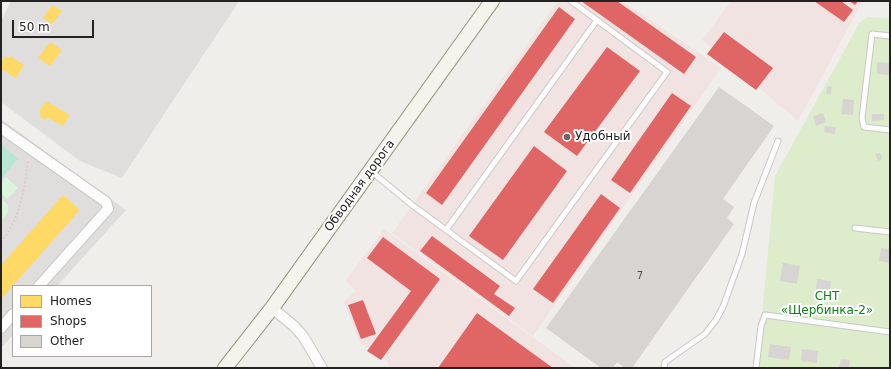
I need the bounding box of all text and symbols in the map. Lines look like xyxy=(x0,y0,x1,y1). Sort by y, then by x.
scale bar xyxy=(14,12,96,38)
text: 50 m xyxy=(19,20,50,34)
place label: Удобный xyxy=(575,130,630,144)
marker: Удобный xyxy=(562,132,572,142)
street label: Обводная дорога xyxy=(322,137,398,235)
house number: 7 xyxy=(637,270,643,282)
legend xyxy=(12,285,152,357)
park label: СНТ «Щербинка-2» xyxy=(781,290,873,318)
text: Homes xyxy=(50,294,92,308)
text: Shops xyxy=(50,314,86,328)
text: Other xyxy=(50,334,84,348)

